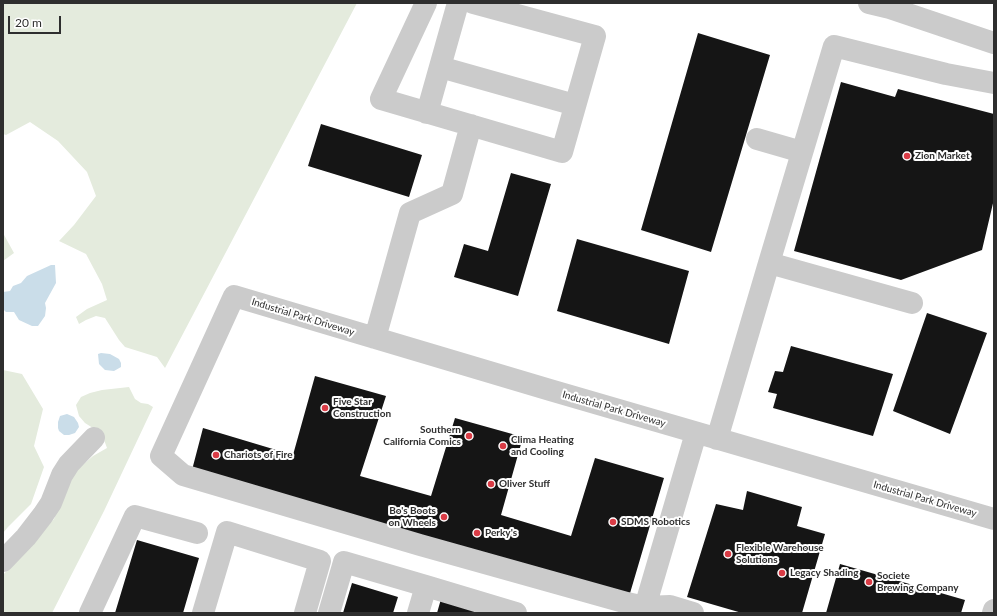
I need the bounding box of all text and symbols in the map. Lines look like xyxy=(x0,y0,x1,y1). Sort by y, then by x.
scale bar xyxy=(10,8,63,34)
text: 20 m xyxy=(15,15,42,30)
place label: Zion Market xyxy=(915,150,970,162)
marker: Zion Market xyxy=(902,151,912,161)
street label: Industrial Park Driveway xyxy=(250,296,356,338)
street label: Industrial Park Driveway xyxy=(561,388,667,430)
place label: Five Star Construction xyxy=(333,396,391,420)
marker: Five Star Construction xyxy=(320,403,330,413)
place label: Southern California Comics xyxy=(383,424,461,448)
marker: Southern California Comics xyxy=(464,431,474,441)
place label: Clima Heating and Cooling xyxy=(511,434,574,458)
marker: Clima Heating and Cooling xyxy=(498,441,508,451)
place label: Chariots of Fire xyxy=(224,449,293,461)
marker: Chariots of Fire xyxy=(211,450,221,460)
place label: Oliver Stuff xyxy=(499,478,550,490)
street label: Industrial Park Driveway xyxy=(872,478,978,520)
marker: Oliver Stuff xyxy=(486,479,496,489)
place label: Bo's Boots on Wheels xyxy=(389,505,436,528)
marker: Bo's Boots on Wheels xyxy=(439,512,449,522)
place label: SDMS Robotics xyxy=(621,516,690,528)
marker: SDMS Robotics xyxy=(608,517,618,527)
place label: Perky's xyxy=(485,527,517,539)
marker: Perky's xyxy=(472,528,482,538)
place label: Flexible Warehouse Solutions xyxy=(736,542,824,566)
marker: Flexible Warehouse Solutions xyxy=(723,549,733,559)
place label: Legacy Shading xyxy=(790,567,858,579)
marker: Legacy Shading xyxy=(777,568,787,578)
place label: Societe Brewing Company xyxy=(877,570,958,594)
marker: Societe Brewing Company xyxy=(864,577,874,587)

